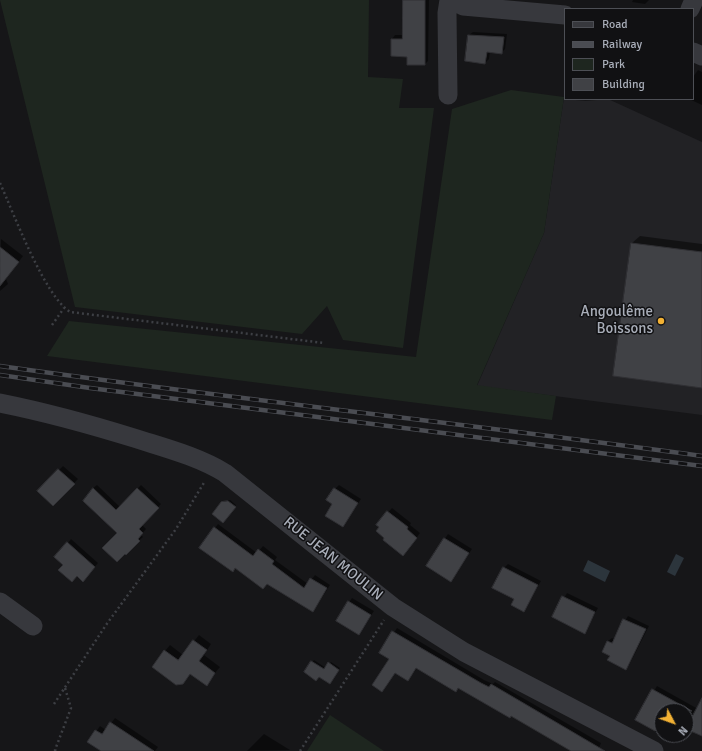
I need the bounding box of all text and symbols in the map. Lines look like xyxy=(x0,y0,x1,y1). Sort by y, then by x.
legend xyxy=(564,8,694,100)
text: Road xyxy=(602,17,628,32)
text: Railway xyxy=(602,37,642,52)
text: Park xyxy=(602,57,625,72)
text: Building xyxy=(602,77,645,92)
place label: Angoulême Boissons xyxy=(580,303,653,338)
marker: Angoulême Boissons xyxy=(656,316,666,326)
street label: RUE JEAN MOULIN xyxy=(280,513,386,605)
north arrow xyxy=(654,703,694,743)
text: N xyxy=(675,723,690,738)

